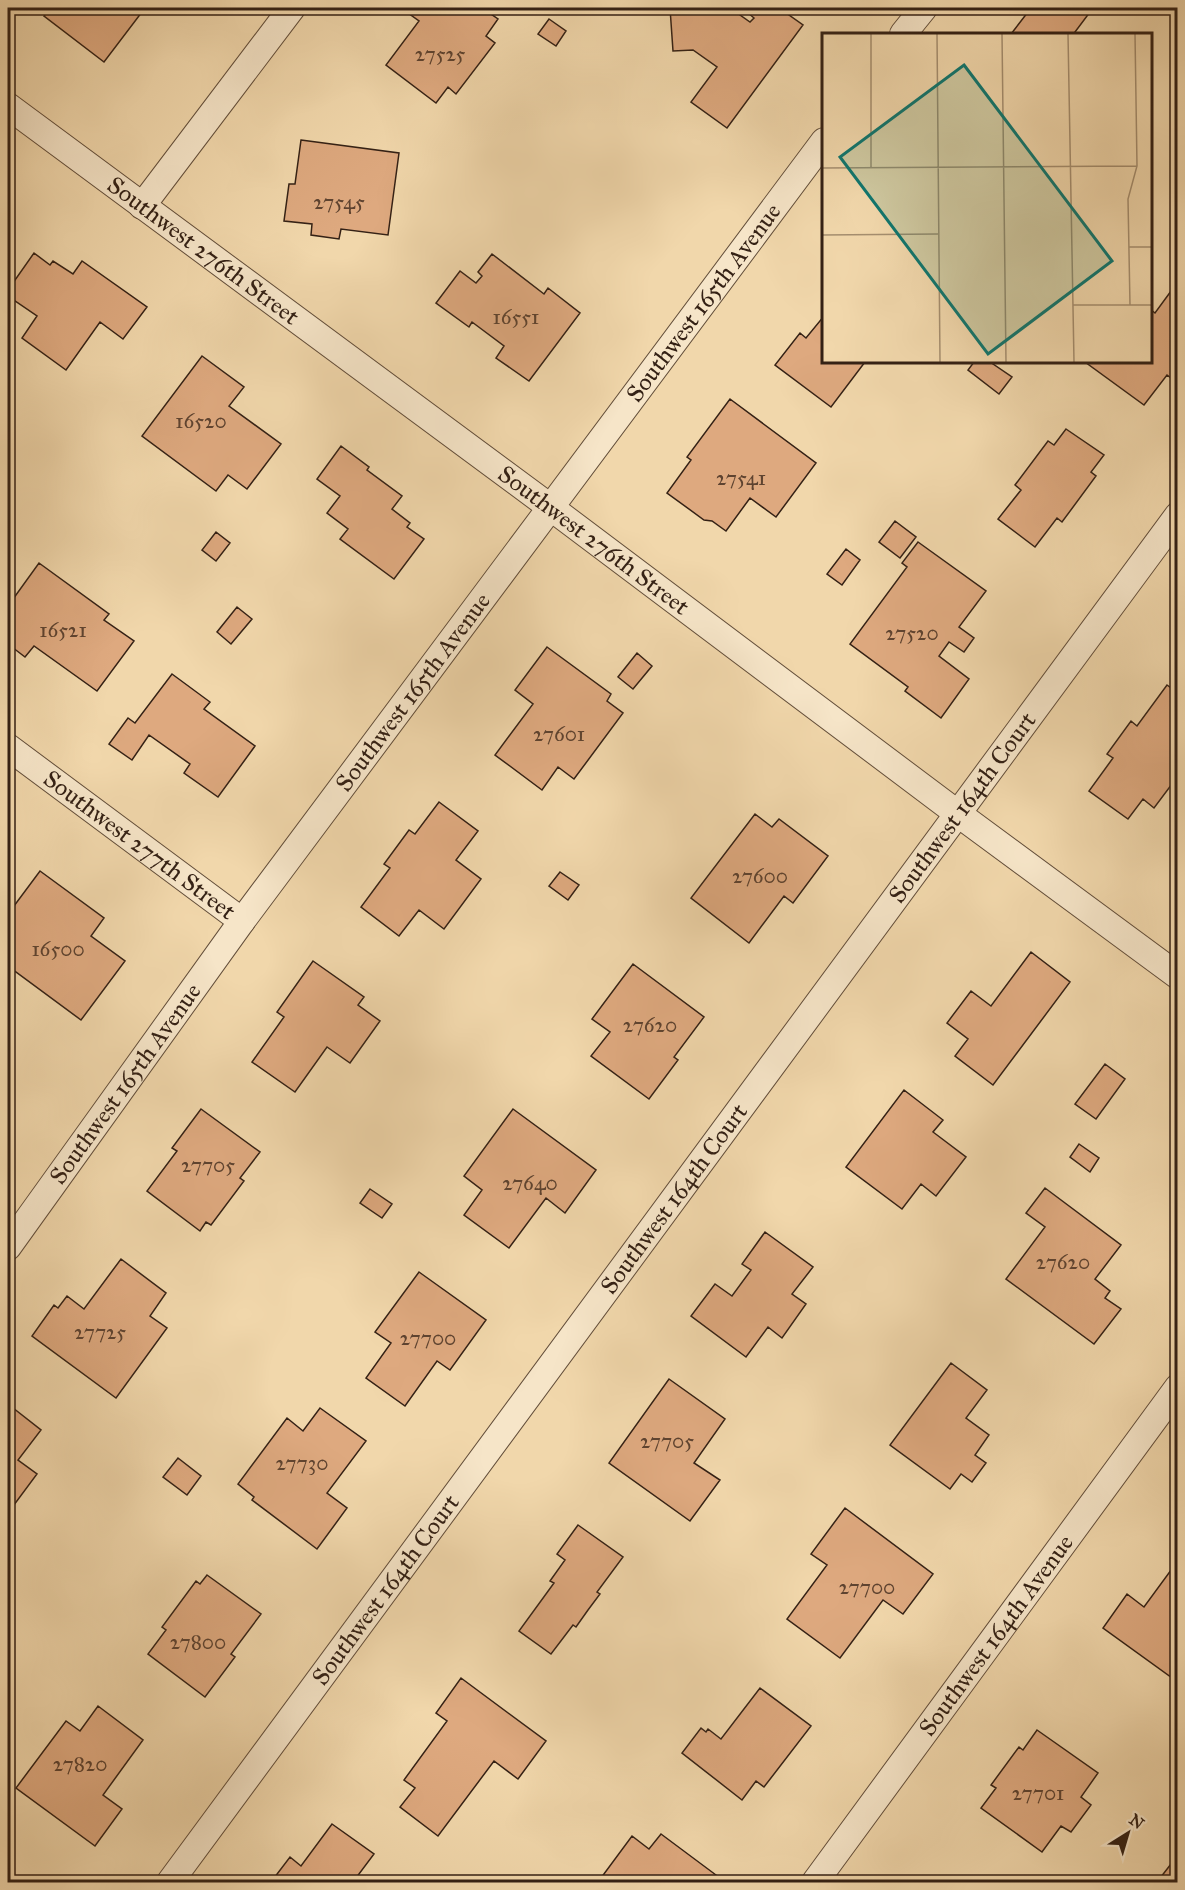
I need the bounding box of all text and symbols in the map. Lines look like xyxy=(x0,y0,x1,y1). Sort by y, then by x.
inset map xyxy=(822,33,1152,363)
house number: 27525 xyxy=(415,41,466,67)
street label: Southwest 276th Street xyxy=(101,170,306,332)
house number: 27545 xyxy=(313,189,365,215)
street label: Southwest 165th Avenue xyxy=(620,197,787,408)
house number: 16551 xyxy=(493,304,539,330)
house number: 16520 xyxy=(175,408,227,434)
street label: Southwest 276th Street xyxy=(492,459,696,622)
house number: 27541 xyxy=(716,465,766,491)
street label: Southwest 165th Avenue xyxy=(329,587,497,797)
house number: 16521 xyxy=(39,617,87,643)
house number: 27520 xyxy=(885,620,939,646)
street label: Southwest 164th Court xyxy=(882,706,1043,909)
house number: 27601 xyxy=(533,721,585,747)
street label: Southwest 277th Street xyxy=(38,764,242,926)
house number: 27600 xyxy=(732,863,788,889)
house number: 16500 xyxy=(31,936,85,962)
street label: Southwest 165th Avenue xyxy=(43,977,208,1190)
house number: 27620 xyxy=(623,1012,677,1038)
street label: Southwest 164th Court xyxy=(594,1097,754,1300)
house number: 27705 xyxy=(181,1152,235,1178)
house number: 27640 xyxy=(502,1170,558,1196)
house number: 27620 xyxy=(1036,1249,1090,1275)
house number: 27725 xyxy=(74,1319,126,1345)
house number: 27700 xyxy=(400,1325,456,1351)
house number: 27705 xyxy=(640,1428,694,1454)
house number: 27730 xyxy=(276,1450,328,1476)
street label: Southwest 164th Court xyxy=(305,1488,466,1691)
street label: Southwest 164th Avenue xyxy=(912,1529,1080,1742)
house number: 27700 xyxy=(839,1574,895,1600)
house number: 27800 xyxy=(170,1629,226,1655)
house number: 27820 xyxy=(53,1751,107,1777)
house number: 27701 xyxy=(1012,1780,1064,1806)
north arrow xyxy=(1098,1803,1158,1863)
text: N xyxy=(1126,1810,1148,1833)

